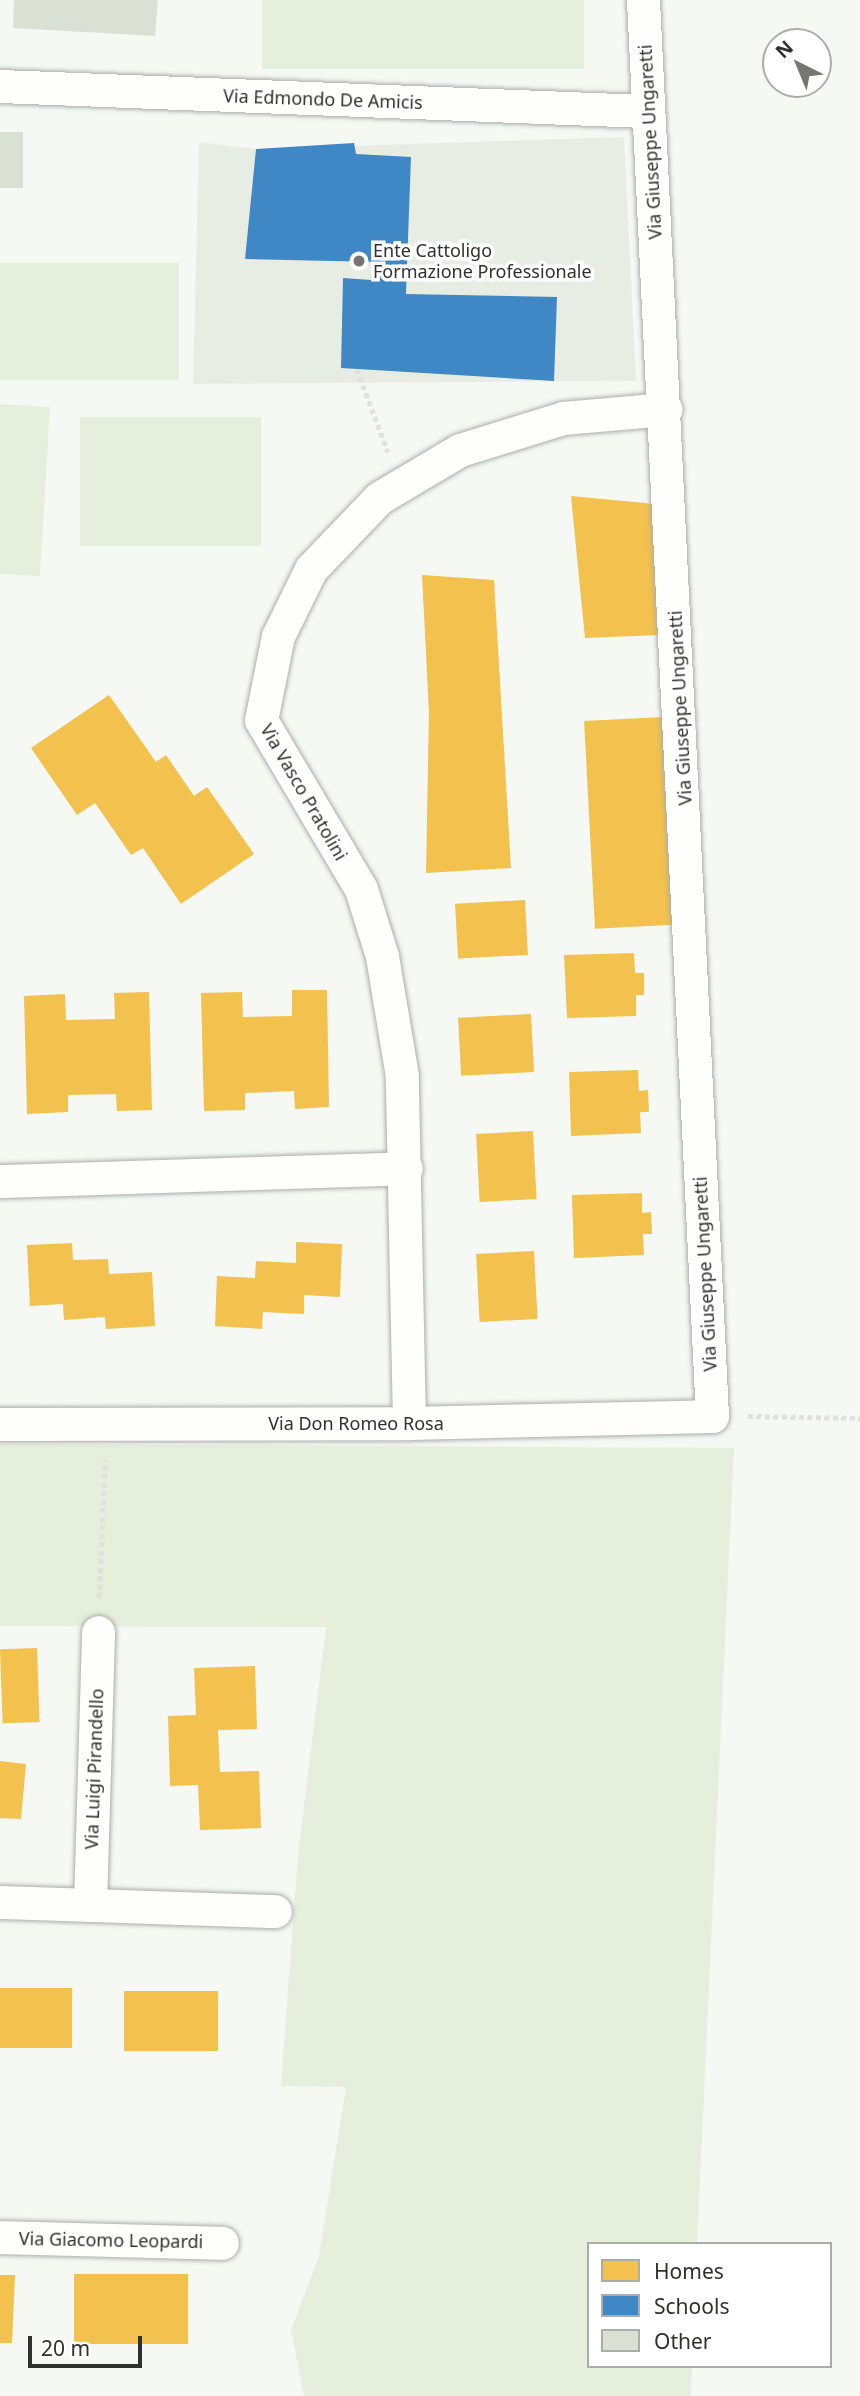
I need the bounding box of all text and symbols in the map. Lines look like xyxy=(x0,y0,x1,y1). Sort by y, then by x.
north arrow xyxy=(762,28,832,98)
text: N xyxy=(770,34,799,64)
street label: Via Giuseppe Ungaretti xyxy=(634,44,666,240)
street label: Via Edmondo De Amicis xyxy=(223,85,423,113)
place label: Ente Cattoligo Formazione Professionale xyxy=(373,240,592,282)
marker: Ente Cattoligo Formazione Professionale xyxy=(351,253,367,269)
street label: Via Giuseppe Ungaretti xyxy=(664,610,696,806)
street label: Via Vasco Pratolini xyxy=(256,720,352,864)
street label: Via Giuseppe Ungaretti xyxy=(689,1176,721,1372)
street label: Via Don Romeo Rosa xyxy=(268,1412,444,1434)
street label: Via Luigi Pirandello xyxy=(80,1688,108,1850)
street label: Via Giacomo Leopardi xyxy=(19,2228,203,2252)
legend xyxy=(587,2242,832,2368)
text: Homes xyxy=(654,2257,724,2285)
text: Schools xyxy=(654,2292,729,2320)
scale bar xyxy=(32,2322,145,2366)
text: Other xyxy=(654,2327,711,2355)
text: 20 m xyxy=(41,2334,90,2362)

